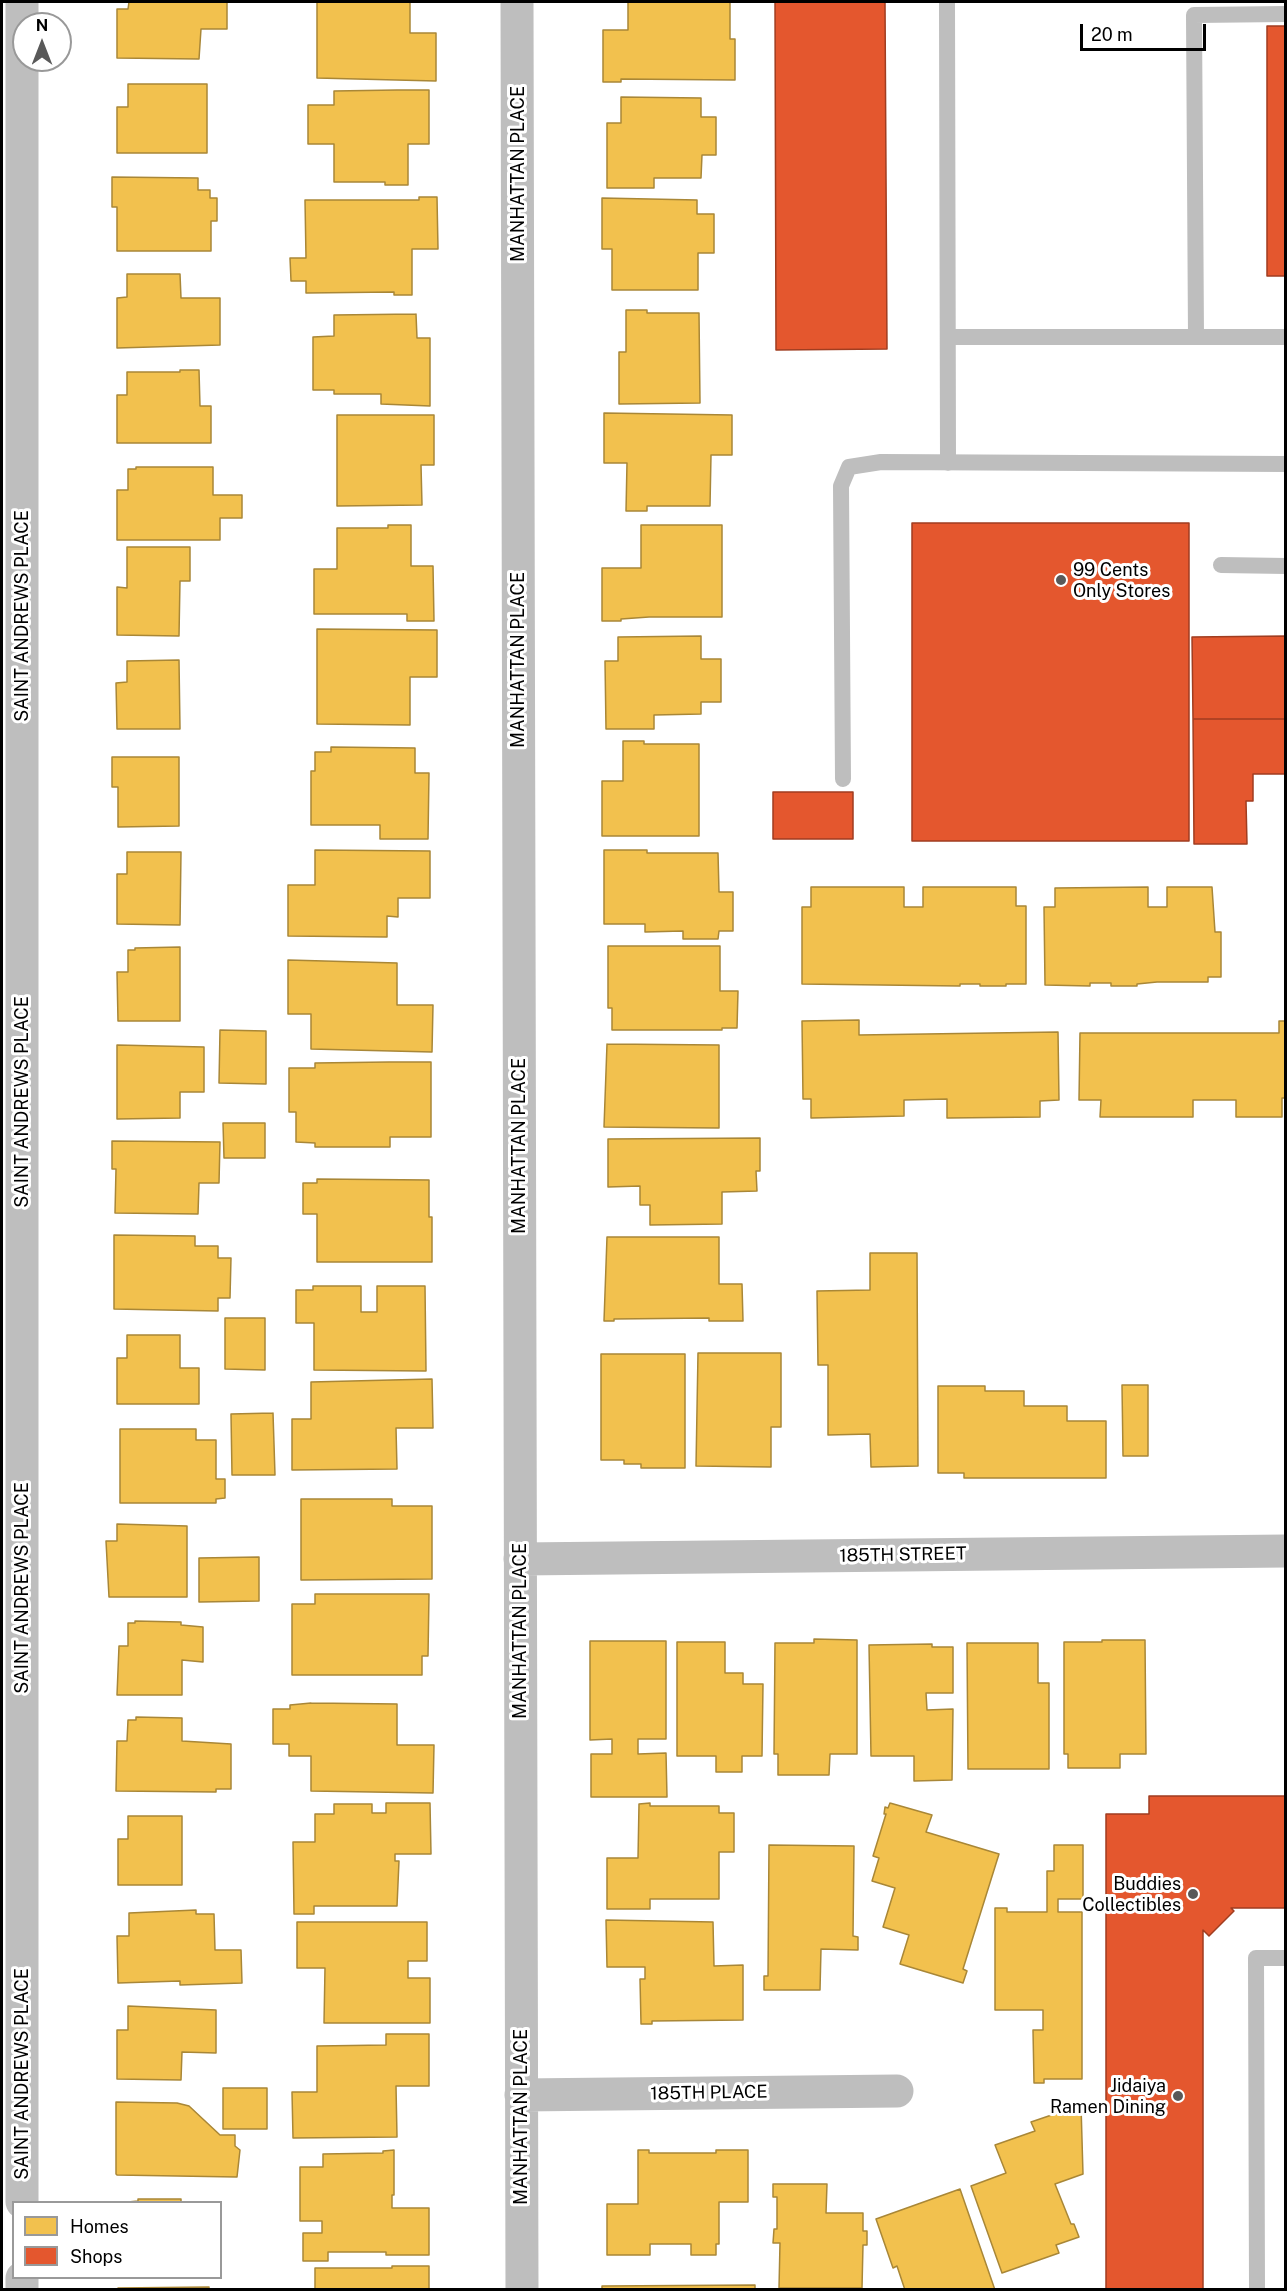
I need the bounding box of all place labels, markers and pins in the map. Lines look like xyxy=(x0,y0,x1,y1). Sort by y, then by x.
place label: 99 Cents Only Stores xyxy=(1073,559,1170,602)
marker: 99 Cents Only Stores xyxy=(1054,573,1068,587)
place label: Buddies Collectibles xyxy=(1082,1873,1181,1916)
marker: Buddies Collectibles xyxy=(1186,1887,1200,1901)
place label: Jidaiya Ramen Dining xyxy=(1050,2075,1166,2118)
marker: Jidaiya Ramen Dining xyxy=(1171,2089,1185,2103)

